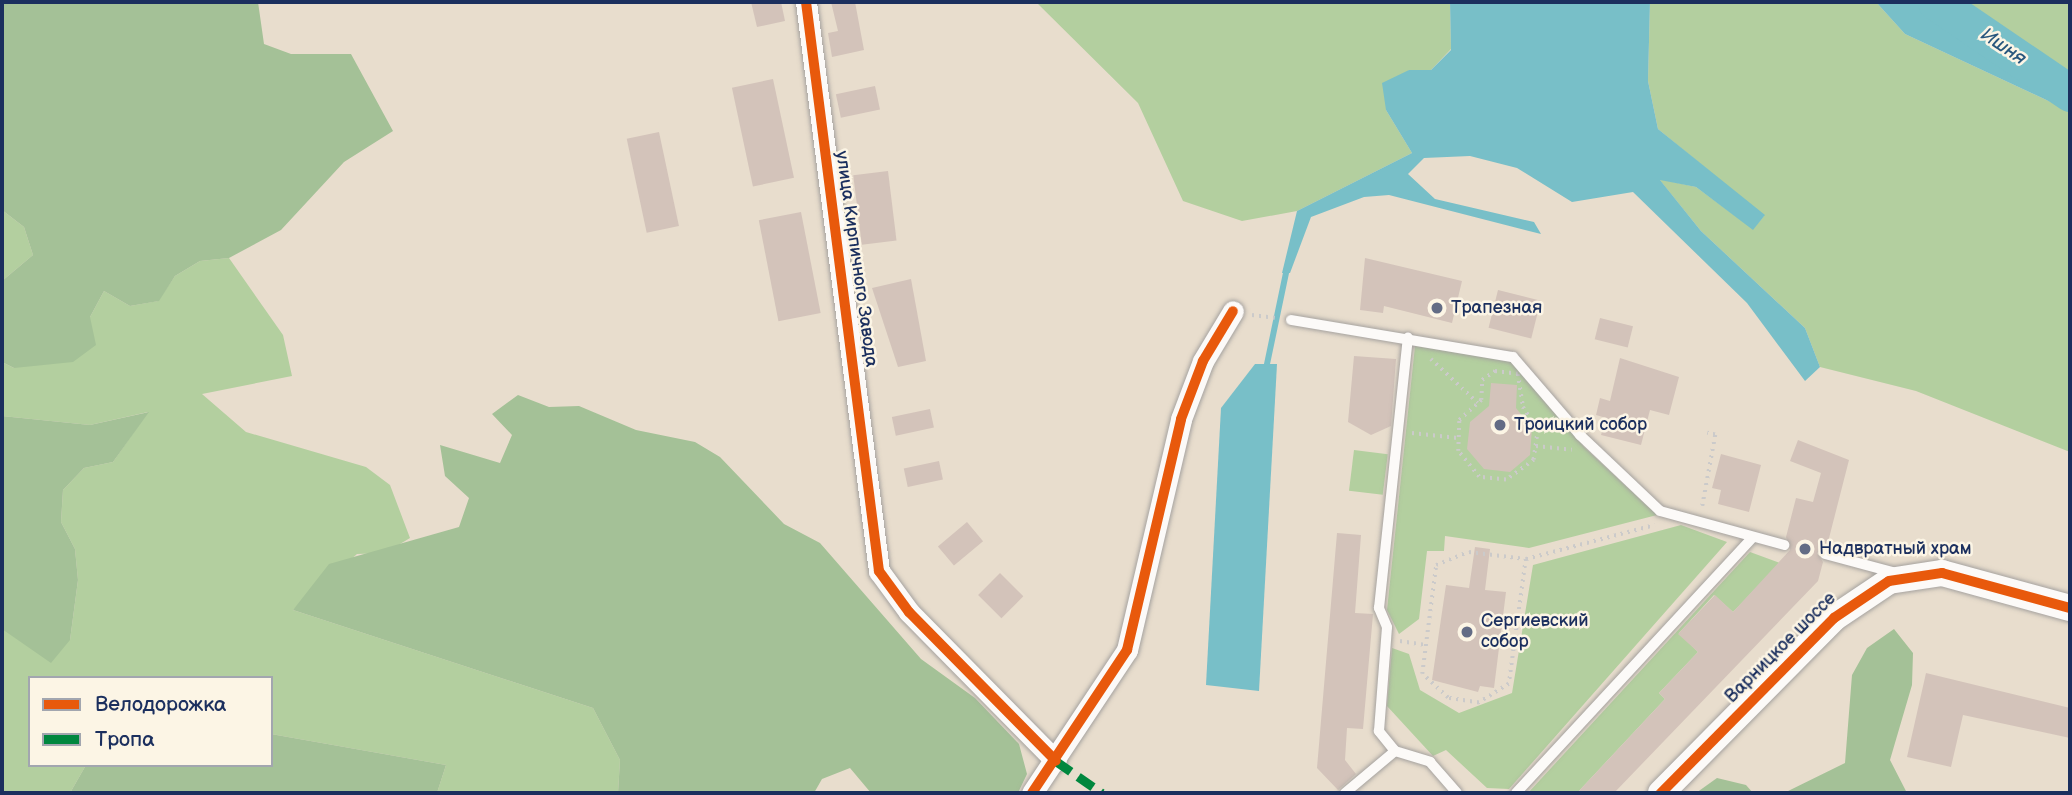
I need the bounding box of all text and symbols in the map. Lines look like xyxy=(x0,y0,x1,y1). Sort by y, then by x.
water label: Ишня xyxy=(1976,24,2030,70)
street label: улица Кирпичного Завода xyxy=(830,150,882,368)
place label: Трапезная xyxy=(1451,297,1542,319)
marker: Трапезная xyxy=(1429,300,1445,316)
place label: Троицкий собор xyxy=(1514,414,1647,436)
marker: Троицкий собор xyxy=(1492,417,1508,433)
place label: Надвратный храм xyxy=(1819,538,1972,560)
marker: Надвратный храм xyxy=(1797,541,1813,557)
street label: Варницкое шоссе xyxy=(1721,588,1841,708)
place label: Сергиевский собор xyxy=(1481,611,1589,654)
marker: Сергиевский собор xyxy=(1459,624,1475,640)
legend xyxy=(28,676,273,767)
text: Велодорожка xyxy=(95,692,226,717)
text: Тропа xyxy=(95,727,155,752)

